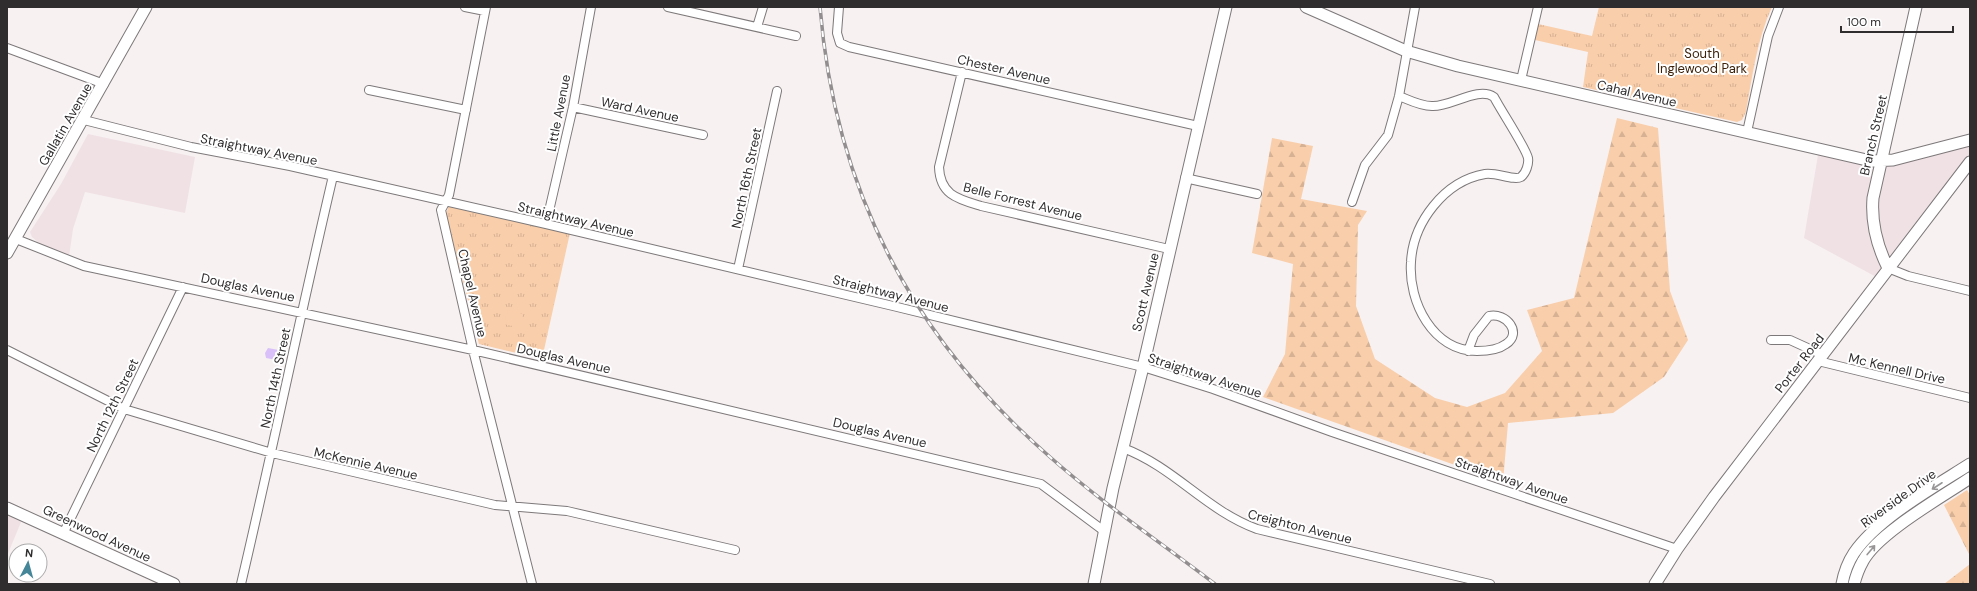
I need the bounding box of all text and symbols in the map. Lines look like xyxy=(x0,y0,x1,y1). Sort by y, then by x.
scale bar xyxy=(1841,8,1953,34)
text: 100 m xyxy=(1847,14,1881,30)
park label: South Inglewood Park xyxy=(1657,45,1748,77)
street label: Chester Avenue xyxy=(956,51,1052,88)
street label: Little Avenue xyxy=(543,73,574,153)
street label: Cahal Avenue xyxy=(1595,76,1678,111)
street label: Gallatin Avenue xyxy=(35,80,96,169)
street label: Ward Avenue xyxy=(599,93,680,126)
street label: Branch Street xyxy=(1856,93,1891,177)
street label: North 16th Street xyxy=(728,126,765,230)
street label: Straightway Avenue xyxy=(199,130,319,169)
street label: Belle Forrest Avenue xyxy=(962,178,1084,224)
street label: Straightway Avenue xyxy=(516,198,636,241)
street label: Chapel Avenue xyxy=(454,247,491,339)
street label: Scott Avenue xyxy=(1128,251,1163,333)
street label: Douglas Avenue xyxy=(199,269,296,306)
street label: Straightway Avenue xyxy=(831,271,951,316)
street label: North 14th Street xyxy=(257,326,294,430)
street label: Porter Road xyxy=(1771,330,1828,396)
street label: Douglas Avenue xyxy=(515,339,612,378)
street label: Straightway Avenue xyxy=(1146,349,1264,402)
street label: Mc Kennell Drive xyxy=(1847,349,1947,388)
street label: North 12th Street xyxy=(82,356,142,455)
street label: Douglas Avenue xyxy=(831,413,928,452)
street label: McKennie Avenue xyxy=(312,443,419,484)
street label: Straightway Avenue xyxy=(1453,453,1571,508)
street label: Riverside Drive xyxy=(1857,465,1939,531)
one-way arrow xyxy=(1931,482,1943,490)
street label: Greenwood Avenue xyxy=(40,501,154,566)
street label: Creighton Avenue xyxy=(1246,505,1354,548)
north arrow xyxy=(8,543,48,583)
one-way arrow xyxy=(1867,544,1876,555)
text: N xyxy=(24,546,34,560)

